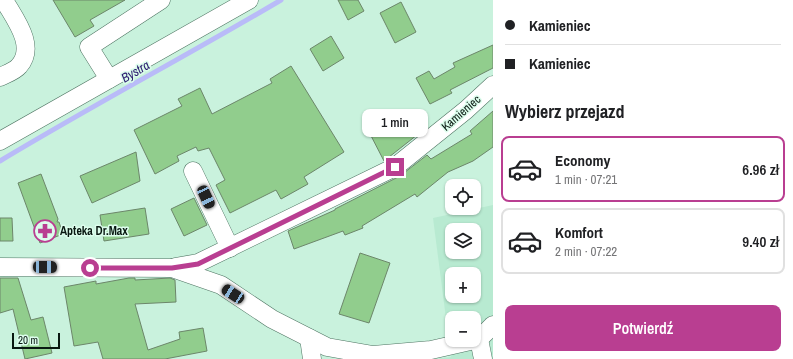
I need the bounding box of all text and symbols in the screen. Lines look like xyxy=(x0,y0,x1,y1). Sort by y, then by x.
text: Kamieniec xyxy=(529,15,591,36)
text: Kamieniec xyxy=(529,53,591,74)
water label: Bystra xyxy=(118,56,153,86)
street label: Kamieniec xyxy=(438,91,484,134)
text: Wybierz przejazd xyxy=(505,99,625,124)
callout: 1 min xyxy=(362,109,428,137)
text: 1 min xyxy=(381,114,409,131)
text: Economy xyxy=(555,150,610,171)
icon: car xyxy=(507,151,543,187)
route end xyxy=(386,158,404,176)
text: 6.96 zł xyxy=(742,159,779,180)
text: 1 min · 07:21 xyxy=(555,171,617,188)
map controls xyxy=(445,179,481,347)
button: locate xyxy=(445,179,481,215)
car xyxy=(195,184,217,210)
pharmacy icon: Apteka Dr.Max xyxy=(32,218,58,244)
text: Komfort xyxy=(555,222,603,243)
place label: Apteka Dr.Max xyxy=(60,223,128,239)
button: layers xyxy=(445,223,481,259)
icon: car xyxy=(507,223,543,259)
text: 9.40 zł xyxy=(742,231,779,252)
text: 2 min · 07:22 xyxy=(555,243,617,260)
route start xyxy=(81,259,99,277)
car xyxy=(33,261,57,273)
button: + xyxy=(445,267,481,303)
car xyxy=(220,282,246,306)
button: Potwierdź xyxy=(505,305,781,351)
button: − xyxy=(445,311,481,347)
scale bar xyxy=(12,331,60,350)
text: 20 m xyxy=(18,333,38,347)

